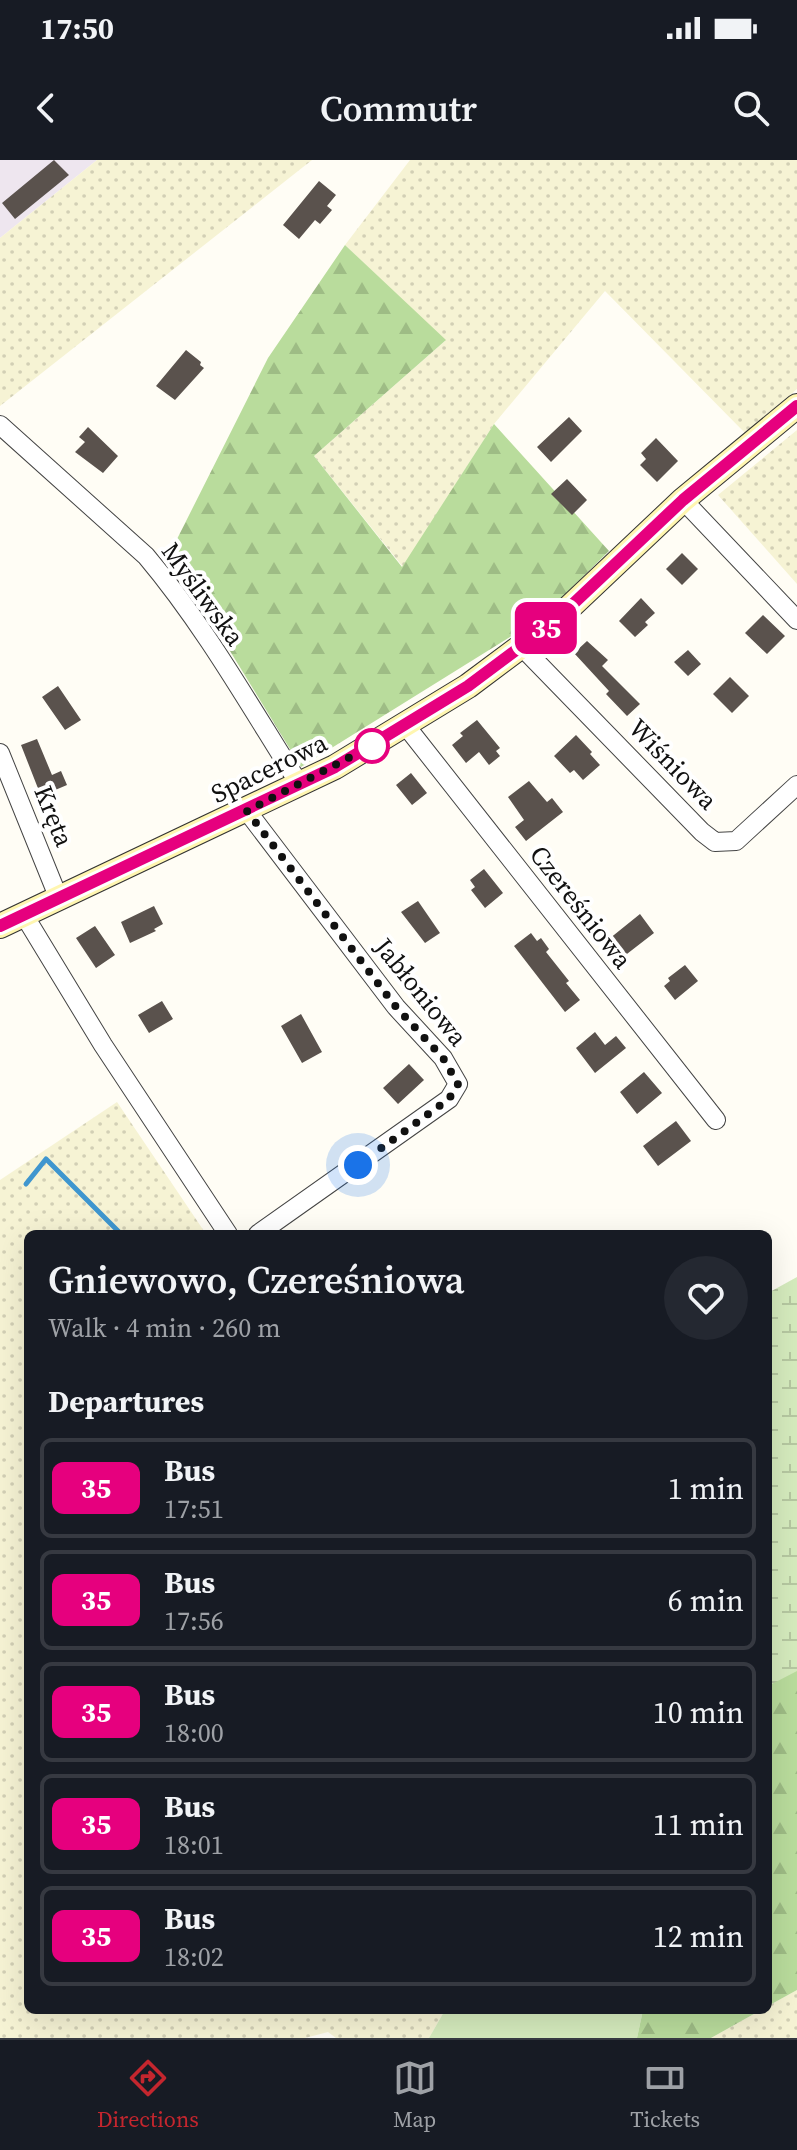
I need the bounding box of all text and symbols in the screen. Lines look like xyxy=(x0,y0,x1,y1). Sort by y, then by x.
text: 17:50 xyxy=(40,8,114,49)
text: Commutr xyxy=(320,84,477,133)
icon: back xyxy=(24,86,68,130)
icon: search xyxy=(729,86,773,130)
street label: Myśliwska xyxy=(153,535,253,654)
line badge: 35 xyxy=(510,602,582,654)
text: 35 xyxy=(531,609,561,647)
street label: Wiśniowa xyxy=(620,711,726,818)
street label: Spacerowa xyxy=(205,724,334,812)
unlabelled marker xyxy=(355,729,389,763)
street label: Kręta xyxy=(26,780,83,853)
street label: Czereśniowa xyxy=(521,838,641,977)
street label: Jabłoniowa xyxy=(366,930,476,1054)
your location xyxy=(338,1145,378,1185)
text: Gniewowo, Czereśniowa xyxy=(48,1254,465,1306)
button: heart xyxy=(664,1256,748,1340)
text: Walk · 4 min · 260 m xyxy=(48,1310,281,1346)
text: Departures xyxy=(48,1381,204,1422)
text: Bus xyxy=(164,1450,215,1491)
text: 1 min xyxy=(668,1468,744,1509)
text: 35 xyxy=(81,1469,111,1507)
text: 17:51 xyxy=(164,1491,224,1527)
text: Bus xyxy=(164,1562,215,1603)
text: 6 min xyxy=(668,1580,744,1621)
text: 35 xyxy=(81,1581,111,1619)
text: 17:56 xyxy=(164,1603,224,1639)
text: Bus xyxy=(164,1674,215,1715)
text: 10 min xyxy=(653,1692,744,1733)
text: 35 xyxy=(81,1693,111,1731)
text: 18:00 xyxy=(164,1715,224,1751)
text: Bus xyxy=(164,1786,215,1827)
text: 11 min xyxy=(653,1804,744,1845)
text: 35 xyxy=(81,1805,111,1843)
text: 18:01 xyxy=(164,1827,224,1863)
text: Bus xyxy=(164,1898,215,1939)
text: 12 min xyxy=(653,1916,744,1957)
text: 35 xyxy=(81,1917,111,1955)
text: 18:02 xyxy=(164,1939,224,1975)
tab: Directions xyxy=(97,2056,199,2134)
tab: Map xyxy=(393,2056,437,2134)
tab: Tickets xyxy=(630,2056,700,2134)

